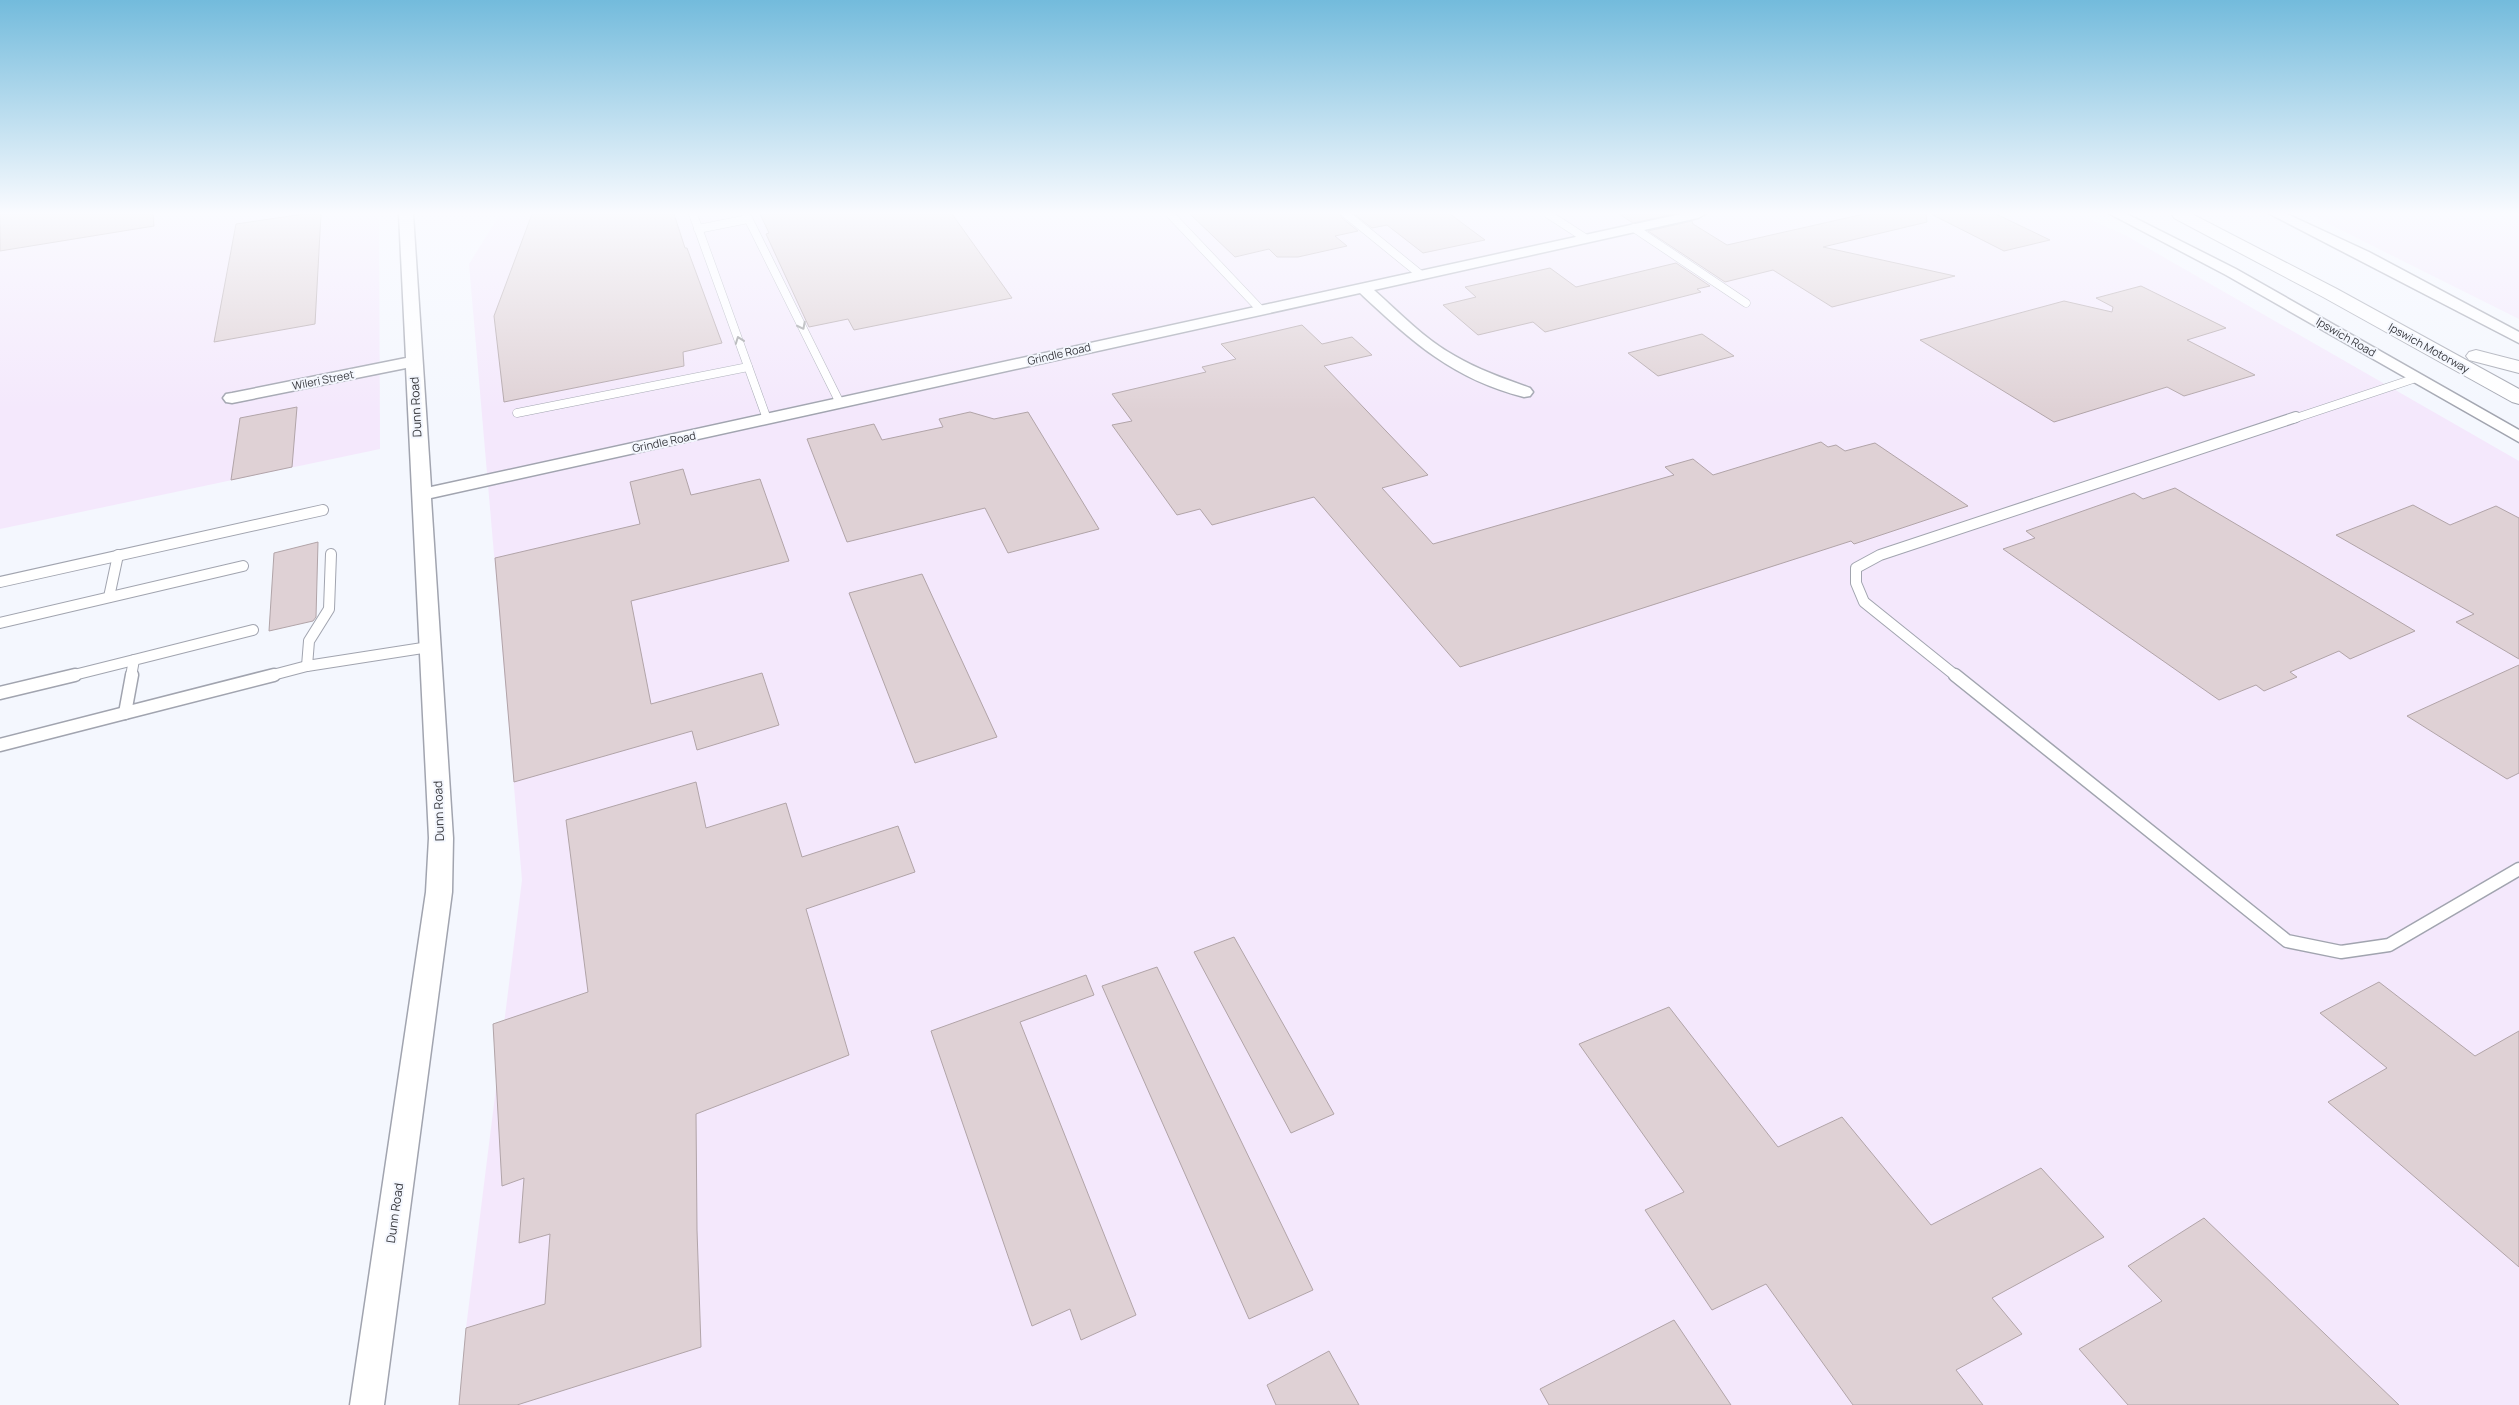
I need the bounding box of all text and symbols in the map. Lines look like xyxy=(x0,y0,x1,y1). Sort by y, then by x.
street label: Ipswich Road xyxy=(2314,313,2379,360)
street label: Ipswich Motorway xyxy=(2386,319,2473,376)
one-way arrow xyxy=(796,320,806,329)
one-way arrow xyxy=(735,337,745,345)
street label: Grindle Road xyxy=(1026,339,1092,368)
street label: Wileri Street xyxy=(291,366,355,393)
street label: Dunn Road xyxy=(405,376,426,438)
street label: Grindle Road xyxy=(631,427,697,456)
street label: Dunn Road xyxy=(429,781,448,841)
street label: Dunn Road xyxy=(382,1182,407,1244)

